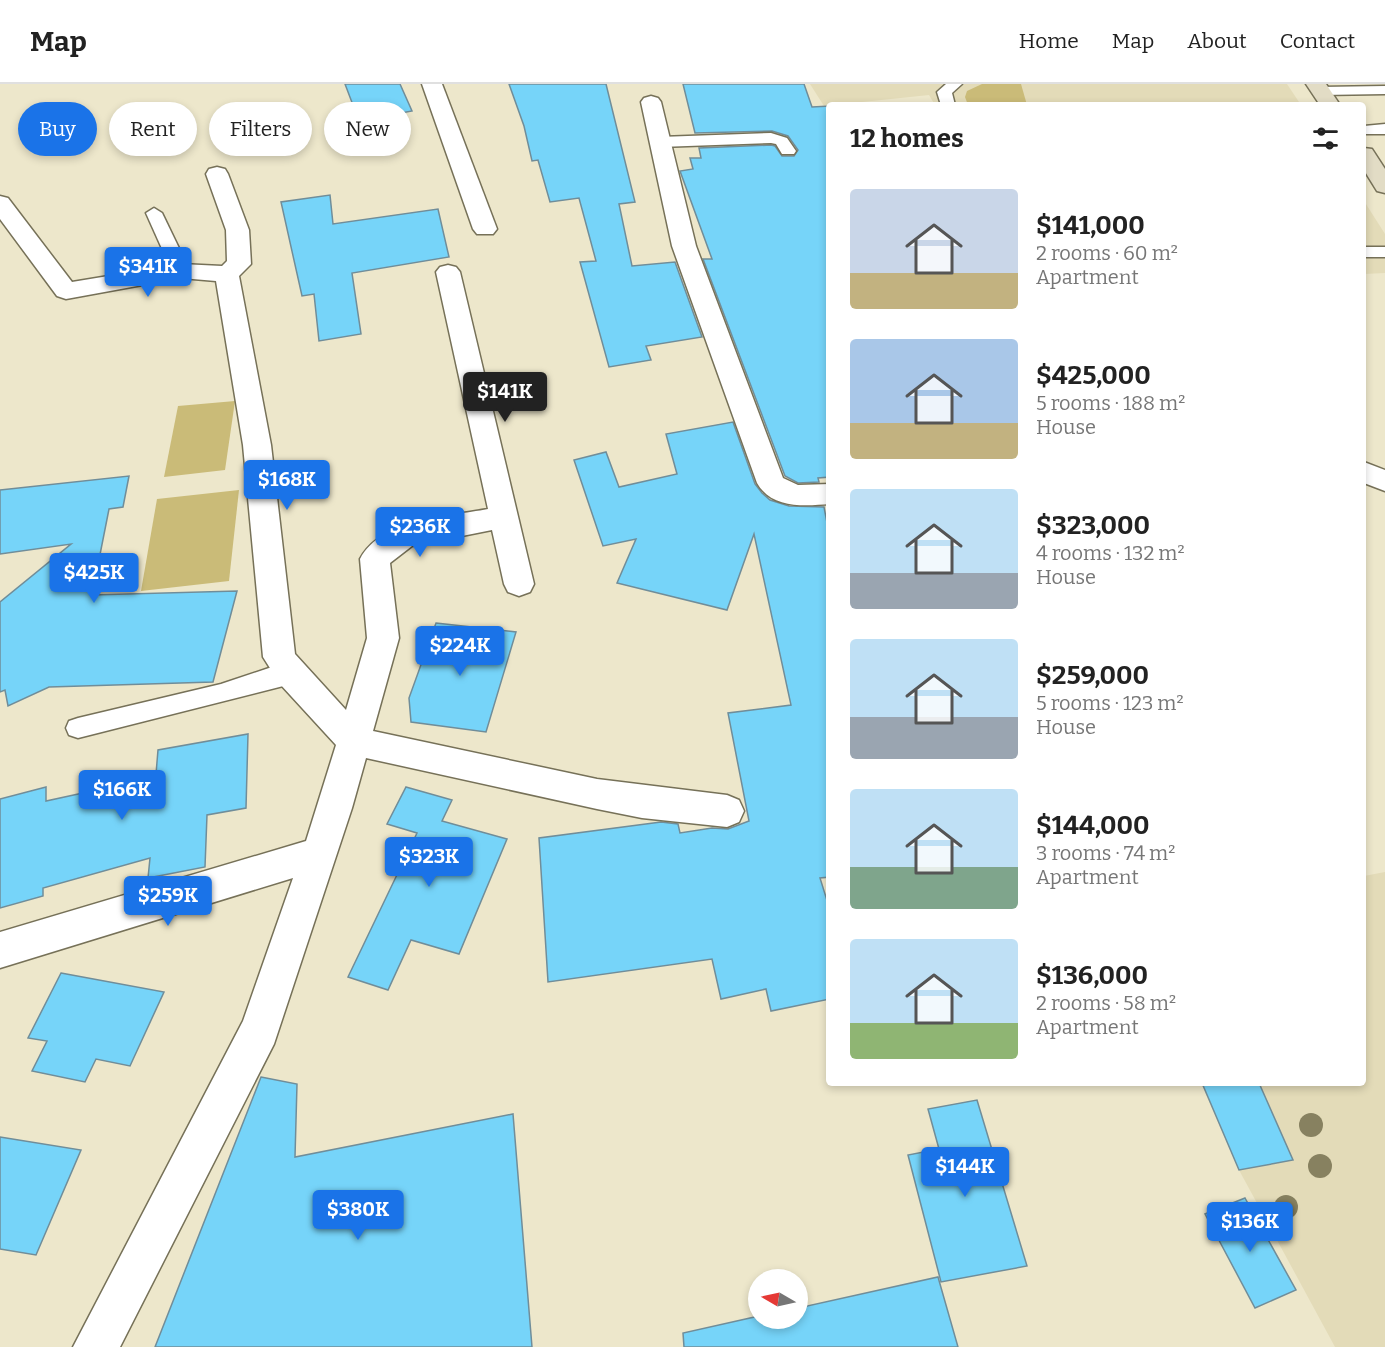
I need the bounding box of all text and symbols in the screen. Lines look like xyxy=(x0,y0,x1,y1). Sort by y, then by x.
text: Map xyxy=(30,25,87,58)
text: Home xyxy=(1019,28,1079,54)
text: Map xyxy=(1112,28,1154,54)
text: About xyxy=(1187,28,1247,54)
text: Contact xyxy=(1280,28,1355,54)
chip: Buy xyxy=(18,102,97,156)
chip: Rent xyxy=(109,102,197,156)
chip: Filters xyxy=(209,102,312,156)
chip: New xyxy=(324,102,411,156)
icon: filters xyxy=(1309,122,1342,155)
text: 12 homes xyxy=(850,123,964,154)
text: $141,000 xyxy=(1036,210,1145,241)
icon: home xyxy=(898,213,970,285)
text: 2 rooms · 60 m² xyxy=(1036,241,1178,265)
pin: $341K xyxy=(106,247,190,298)
text: $341K xyxy=(119,254,177,278)
text: Apartment xyxy=(1036,265,1139,289)
text: $425,000 xyxy=(1036,360,1151,391)
icon: home xyxy=(898,363,970,435)
pin: $141K xyxy=(463,372,547,423)
text: $141K xyxy=(477,379,533,403)
text: 5 rooms · 188 m² xyxy=(1036,391,1185,415)
text: House xyxy=(1036,415,1096,439)
pin: $168K xyxy=(245,460,329,511)
text: $168K xyxy=(258,467,316,491)
pin: $236K xyxy=(378,507,462,558)
text: $323,000 xyxy=(1036,510,1150,541)
icon: home xyxy=(898,513,970,585)
text: $236K xyxy=(389,514,451,538)
text: 4 rooms · 132 m² xyxy=(1036,541,1185,565)
pin: $425K xyxy=(52,553,136,604)
text: $425K xyxy=(64,560,124,584)
text: House xyxy=(1036,565,1096,589)
pin: $224K xyxy=(418,626,502,677)
text: $224K xyxy=(429,633,491,657)
text: $259,000 xyxy=(1036,660,1149,691)
icon: home xyxy=(898,663,970,735)
text: 5 rooms · 123 m² xyxy=(1036,691,1184,715)
text: House xyxy=(1036,715,1096,739)
pin: $166K xyxy=(80,770,164,821)
text: $166K xyxy=(93,777,151,801)
text: $144,000 xyxy=(1036,810,1150,841)
icon: home xyxy=(898,813,970,885)
pin: $323K xyxy=(387,837,471,888)
text: 3 rooms · 74 m² xyxy=(1036,841,1175,865)
text: $323K xyxy=(399,844,459,868)
text: Apartment xyxy=(1036,865,1139,889)
pin: $259K xyxy=(126,876,210,927)
text: $259K xyxy=(138,883,198,907)
text: $136,000 xyxy=(1036,960,1148,991)
icon: home xyxy=(898,963,970,1035)
text: 2 rooms · 58 m² xyxy=(1036,991,1176,1015)
text: Apartment xyxy=(1036,1015,1139,1039)
pin: $144K xyxy=(923,1147,1007,1198)
text: $144K xyxy=(935,1154,995,1178)
pin: $380K xyxy=(316,1190,400,1241)
text: $380K xyxy=(327,1197,389,1221)
pin: $136K xyxy=(1208,1202,1292,1253)
text: $136K xyxy=(1221,1209,1279,1233)
north arrow xyxy=(748,1269,808,1329)
map controls xyxy=(748,1269,808,1329)

